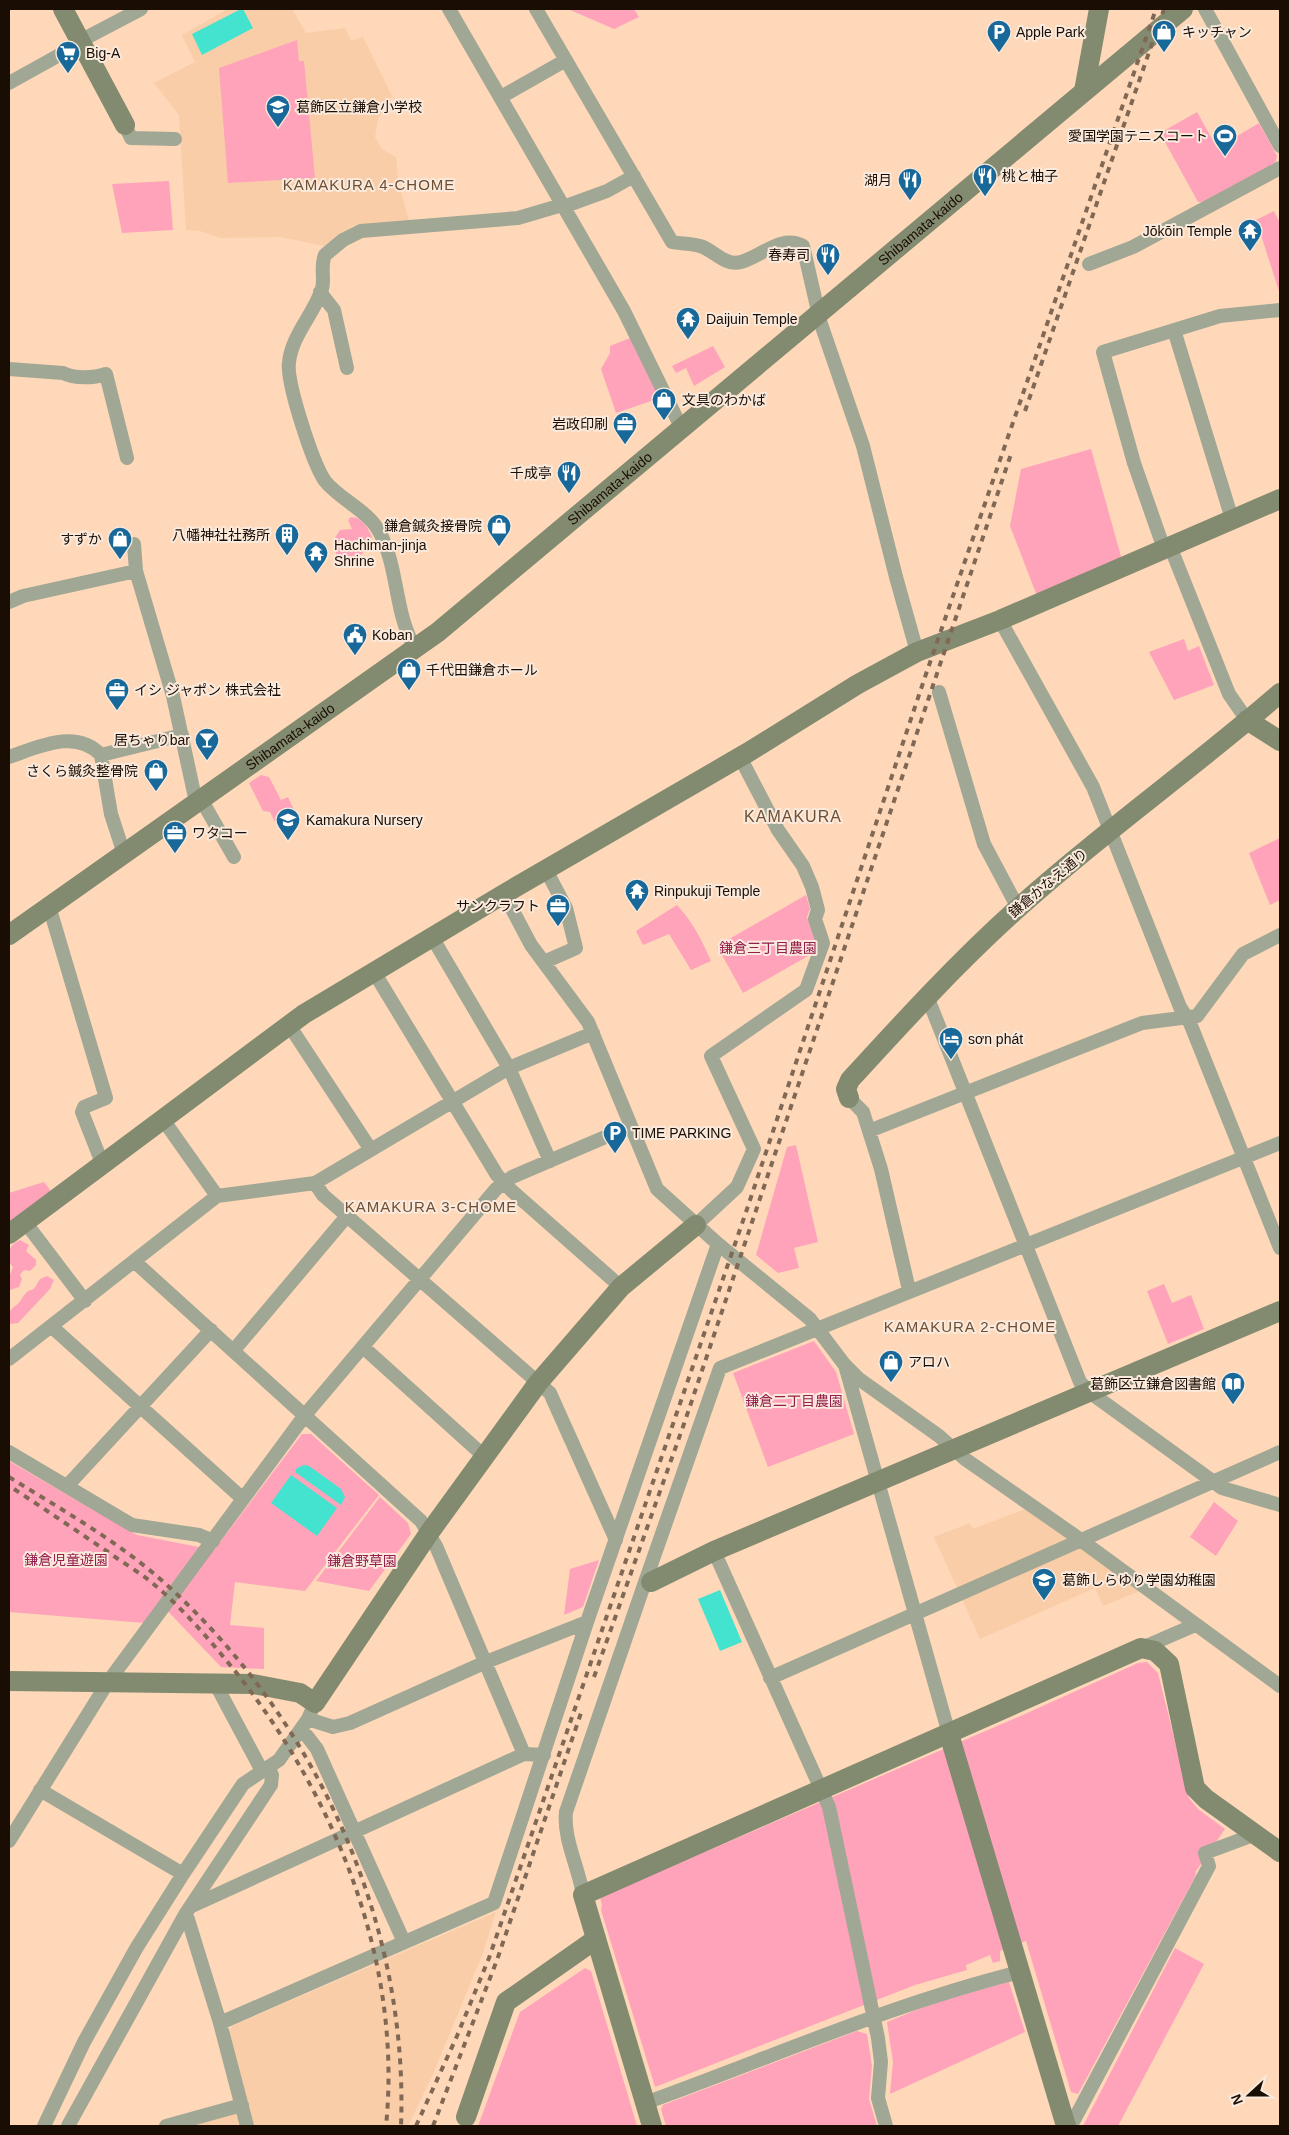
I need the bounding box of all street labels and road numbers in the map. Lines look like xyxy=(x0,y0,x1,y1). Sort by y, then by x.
street label: Shibamata-kaido xyxy=(875,189,966,269)
street label: Shibamata-kaido xyxy=(564,448,655,528)
street label: Shibamata-kaido xyxy=(242,700,338,773)
street label: 鎌倉かなえ通り xyxy=(1005,845,1091,921)

